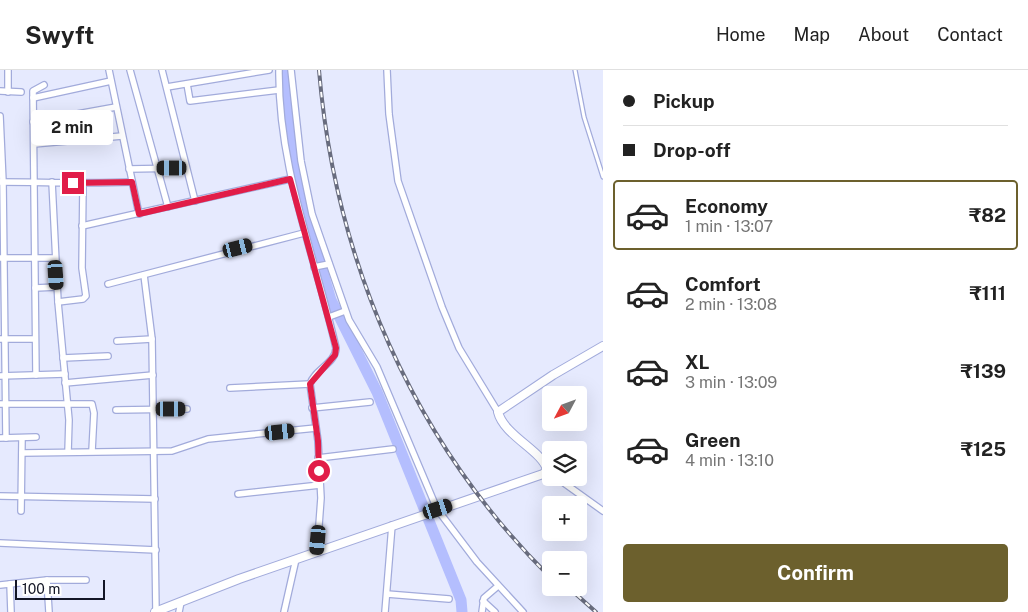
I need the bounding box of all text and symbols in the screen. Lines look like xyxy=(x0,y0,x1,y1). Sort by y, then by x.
text: Swyft xyxy=(25,21,94,49)
text: Home xyxy=(716,24,766,45)
text: Map xyxy=(794,24,830,45)
text: About xyxy=(858,24,909,45)
text: Contact xyxy=(937,24,1003,45)
text: Pickup xyxy=(653,90,715,112)
callout: 2 min xyxy=(32,111,114,146)
text: 2 min xyxy=(51,118,93,137)
text: Drop-off xyxy=(653,139,730,161)
car xyxy=(157,161,187,176)
route end xyxy=(62,172,84,194)
icon: car xyxy=(625,193,670,238)
text: Economy xyxy=(685,195,768,217)
text: ₹82 xyxy=(969,204,1006,226)
text: 1 min · 13:07 xyxy=(685,217,773,236)
car xyxy=(221,237,254,259)
car xyxy=(47,260,64,290)
icon: car xyxy=(625,271,670,316)
text: Comfort xyxy=(685,273,761,295)
text: ₹111 xyxy=(969,282,1006,304)
text: 2 min · 13:08 xyxy=(685,295,777,314)
icon: car xyxy=(625,349,670,394)
text: XL xyxy=(685,351,710,373)
text: ₹139 xyxy=(961,360,1006,382)
text: 3 min · 13:09 xyxy=(685,373,777,392)
north arrow xyxy=(542,386,588,431)
map controls xyxy=(542,386,587,596)
car xyxy=(156,402,186,417)
car xyxy=(264,423,295,441)
icon: car xyxy=(625,427,670,472)
text: Green xyxy=(685,429,740,451)
text: ₹125 xyxy=(961,438,1006,460)
button: layers xyxy=(542,441,587,486)
text: 4 min · 13:10 xyxy=(685,451,774,470)
route start xyxy=(308,460,330,482)
button: + xyxy=(542,496,587,541)
car xyxy=(421,497,454,521)
car xyxy=(309,524,326,556)
button: Confirm xyxy=(623,544,1008,602)
button: − xyxy=(542,551,587,596)
scale bar xyxy=(15,577,105,600)
text: 100 m xyxy=(22,581,60,597)

